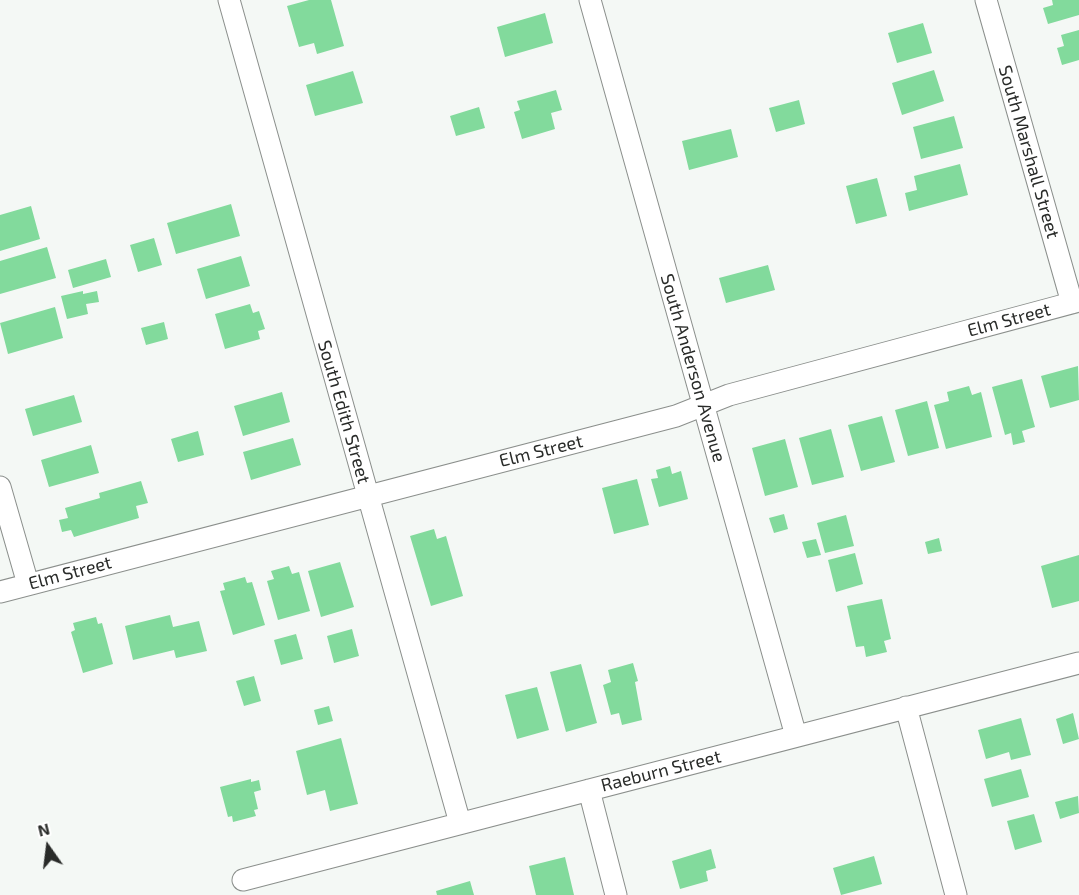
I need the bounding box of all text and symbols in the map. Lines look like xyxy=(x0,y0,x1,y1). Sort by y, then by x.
street label: South Marshall Street xyxy=(994,63,1064,241)
street label: South Anderson Avenue xyxy=(656,271,730,465)
street label: Elm Street xyxy=(965,299,1053,341)
street label: South Edith Street xyxy=(313,338,375,486)
street label: Elm Street xyxy=(497,430,585,472)
street label: Elm Street xyxy=(26,552,114,594)
street label: Raeburn Street xyxy=(599,746,723,796)
north arrow xyxy=(18,817,78,877)
text: N xyxy=(36,818,51,840)

